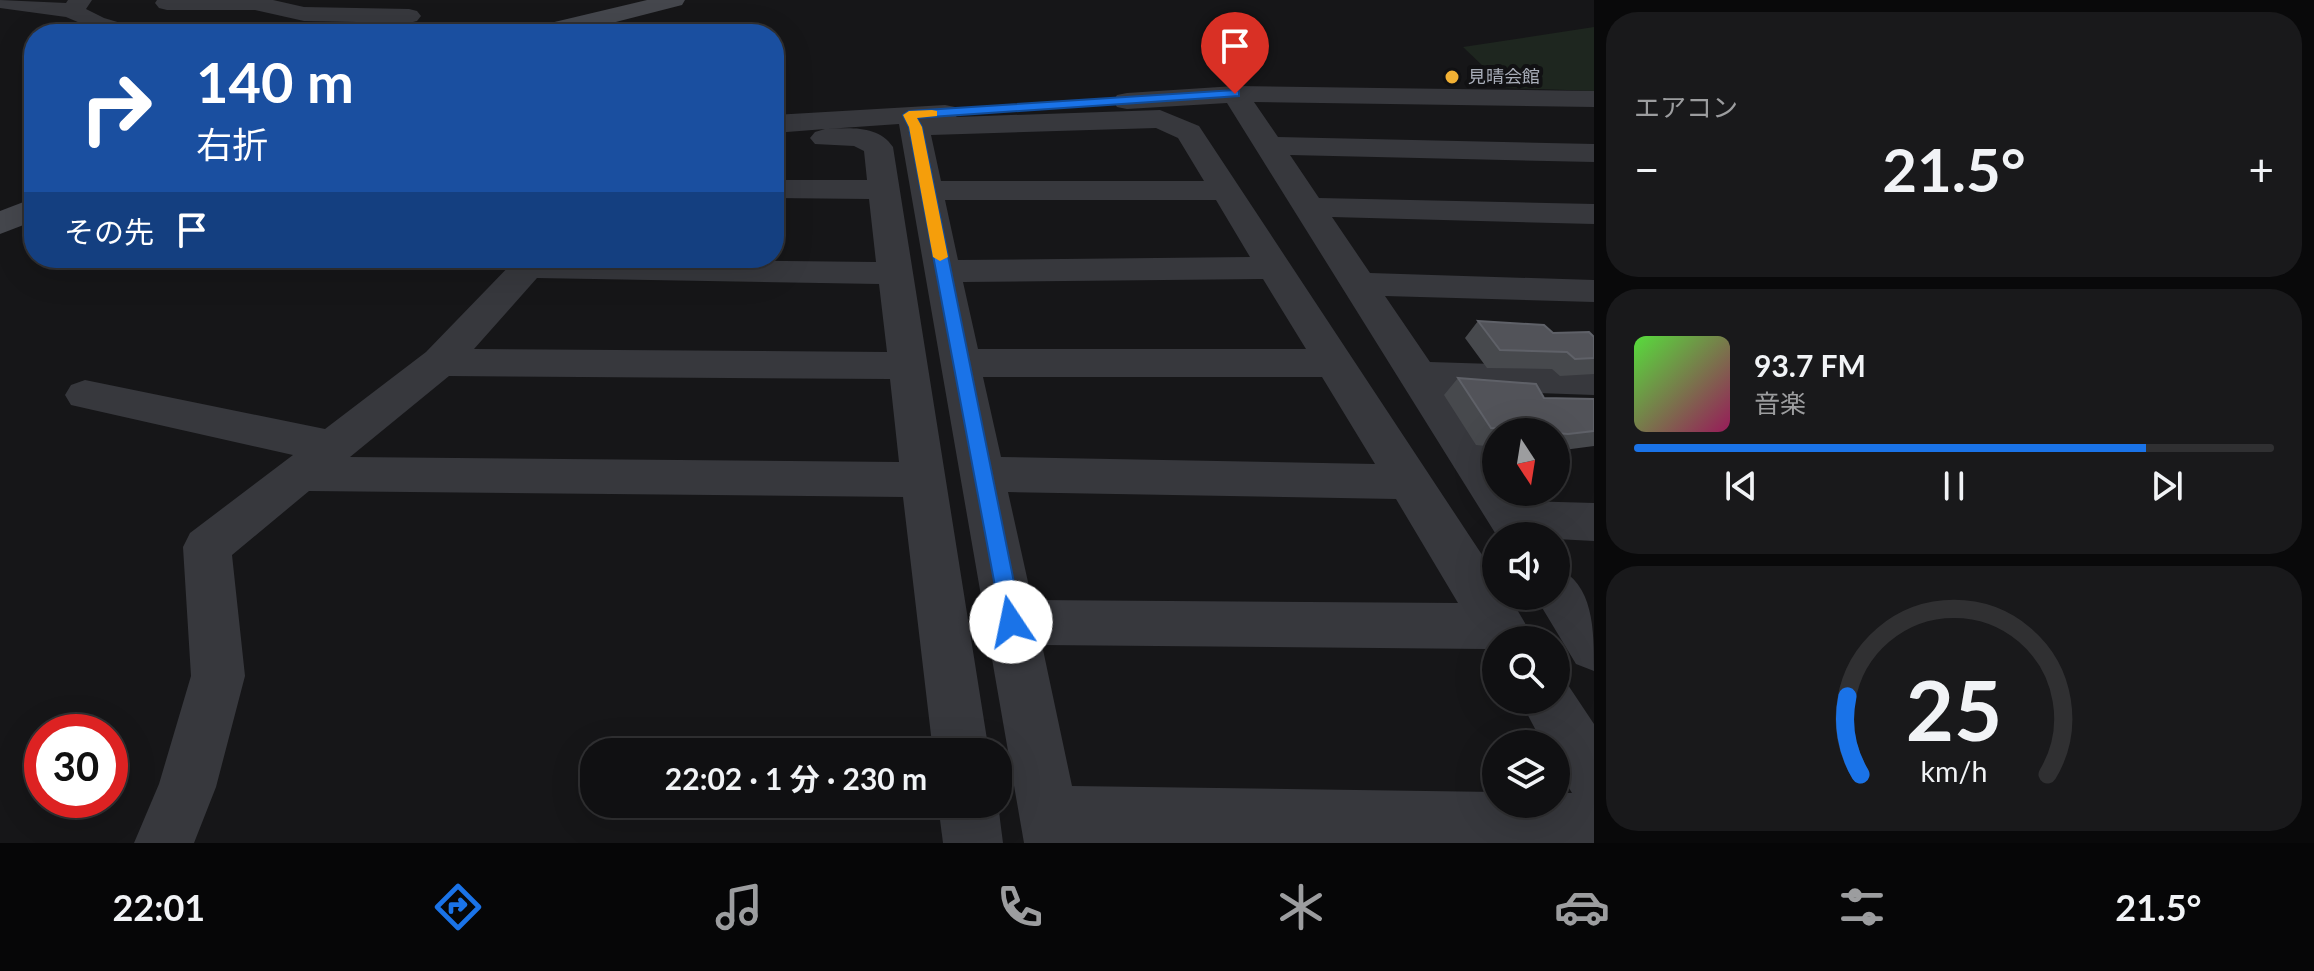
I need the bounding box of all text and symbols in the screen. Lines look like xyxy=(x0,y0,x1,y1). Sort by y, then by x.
pin xyxy=(1201,12,1269,94)
icon: arrive xyxy=(1213,24,1257,68)
text: 140 m xyxy=(196,48,354,115)
icon: right xyxy=(64,56,168,160)
place label: 見晴会館 xyxy=(1468,65,1540,87)
marker: 見晴会館 xyxy=(1443,68,1461,86)
text: エアコン xyxy=(1634,91,1738,123)
text: 右折 xyxy=(196,122,268,166)
text: 21.5° xyxy=(1882,133,2026,205)
text: − xyxy=(1634,143,1660,195)
text: + xyxy=(2248,143,2274,195)
icon: arrive xyxy=(170,208,214,252)
text: その先 xyxy=(64,213,154,249)
text: 93.7 FM xyxy=(1754,347,1866,383)
text: 音楽 xyxy=(1754,387,1806,419)
north arrow xyxy=(1482,418,1570,506)
map controls xyxy=(1482,418,1570,818)
icon: previous xyxy=(1719,464,1763,508)
icon: pause xyxy=(1932,464,1976,508)
icon: next xyxy=(2145,464,2189,508)
button: sound xyxy=(1482,522,1570,610)
position arrow xyxy=(969,580,1053,664)
button: search xyxy=(1482,626,1570,714)
text: 25 xyxy=(1906,658,2002,758)
speed limit sign: 30 xyxy=(24,714,128,818)
button: layers xyxy=(1482,730,1570,818)
text: km/h xyxy=(1921,754,1987,788)
text: 22:02 · 1 分 · 230 m xyxy=(665,760,927,796)
icon: directions xyxy=(430,879,486,935)
icon: music xyxy=(711,879,767,935)
icon: phone xyxy=(992,879,1048,935)
icon: climate xyxy=(1273,879,1329,935)
icon: car xyxy=(1554,879,1610,935)
icon: filters xyxy=(1834,879,1890,935)
text: 22:01 xyxy=(112,885,205,929)
text: 21.5° xyxy=(2115,885,2202,929)

